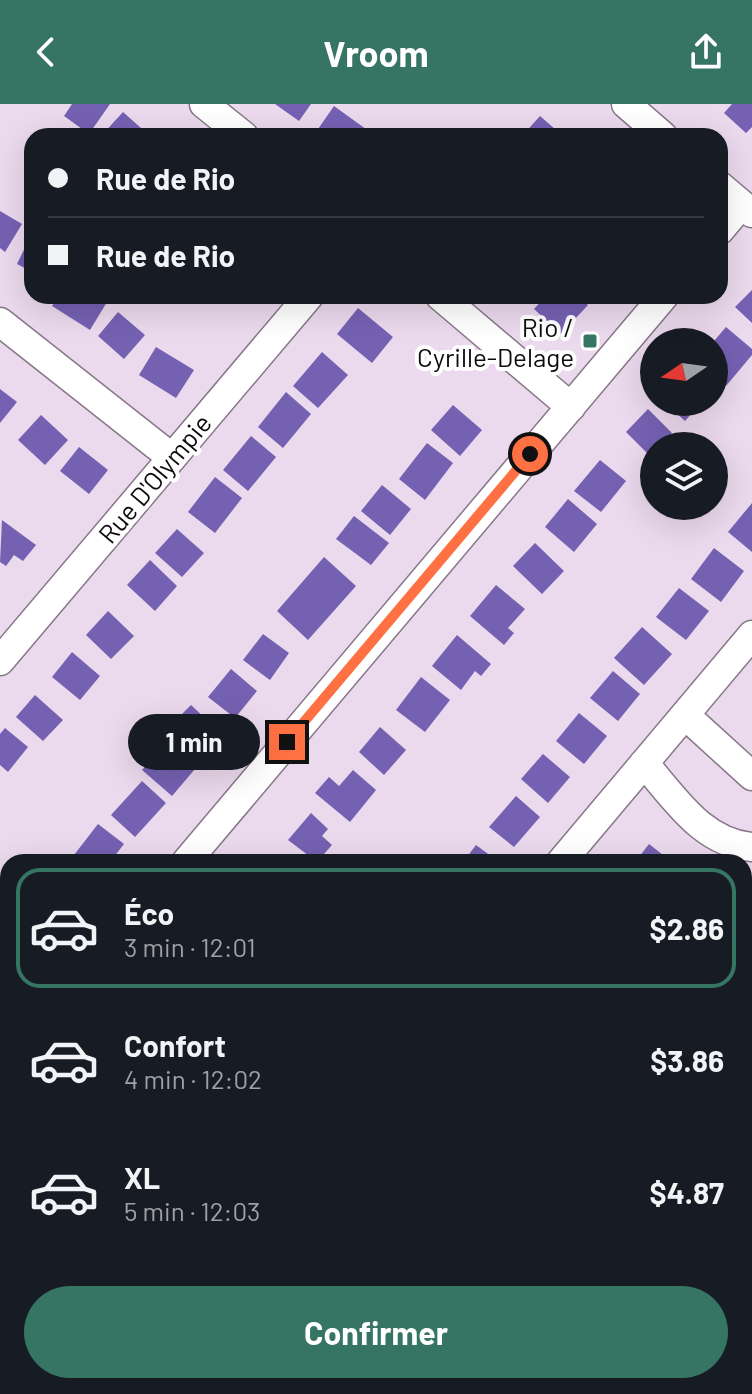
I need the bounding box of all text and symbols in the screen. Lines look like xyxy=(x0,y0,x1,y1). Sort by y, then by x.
icon: back xyxy=(24,30,68,74)
icon: share xyxy=(684,30,728,74)
text: Vroom xyxy=(323,31,429,74)
text: Rue de Rio xyxy=(96,160,235,196)
text: Rue de Rio xyxy=(96,237,235,273)
place label: Rio / Cyrille-Delage xyxy=(417,311,574,372)
north arrow xyxy=(640,328,728,416)
map controls xyxy=(640,328,728,520)
marker: Rio / Cyrille-Delage xyxy=(581,332,599,350)
street label: Rue D'Olympie xyxy=(91,407,217,549)
button: layers xyxy=(640,432,728,520)
route start xyxy=(512,436,548,472)
callout: 1 min xyxy=(127,714,259,770)
route end xyxy=(269,724,305,760)
text: 1 min xyxy=(166,726,222,757)
icon: car xyxy=(28,892,100,964)
text: Éco xyxy=(124,895,174,931)
text: $2.86 xyxy=(650,910,724,946)
text: 3 min · 12:01 xyxy=(124,931,256,962)
icon: car xyxy=(28,1024,100,1096)
text: Confort xyxy=(124,1027,226,1063)
text: $3.86 xyxy=(650,1042,724,1078)
text: 4 min · 12:02 xyxy=(124,1063,262,1094)
icon: car xyxy=(28,1156,100,1228)
text: XL xyxy=(124,1159,160,1195)
text: $4.87 xyxy=(649,1174,724,1210)
text: 5 min · 12:03 xyxy=(124,1195,261,1226)
button: Confirmer xyxy=(24,1286,728,1378)

